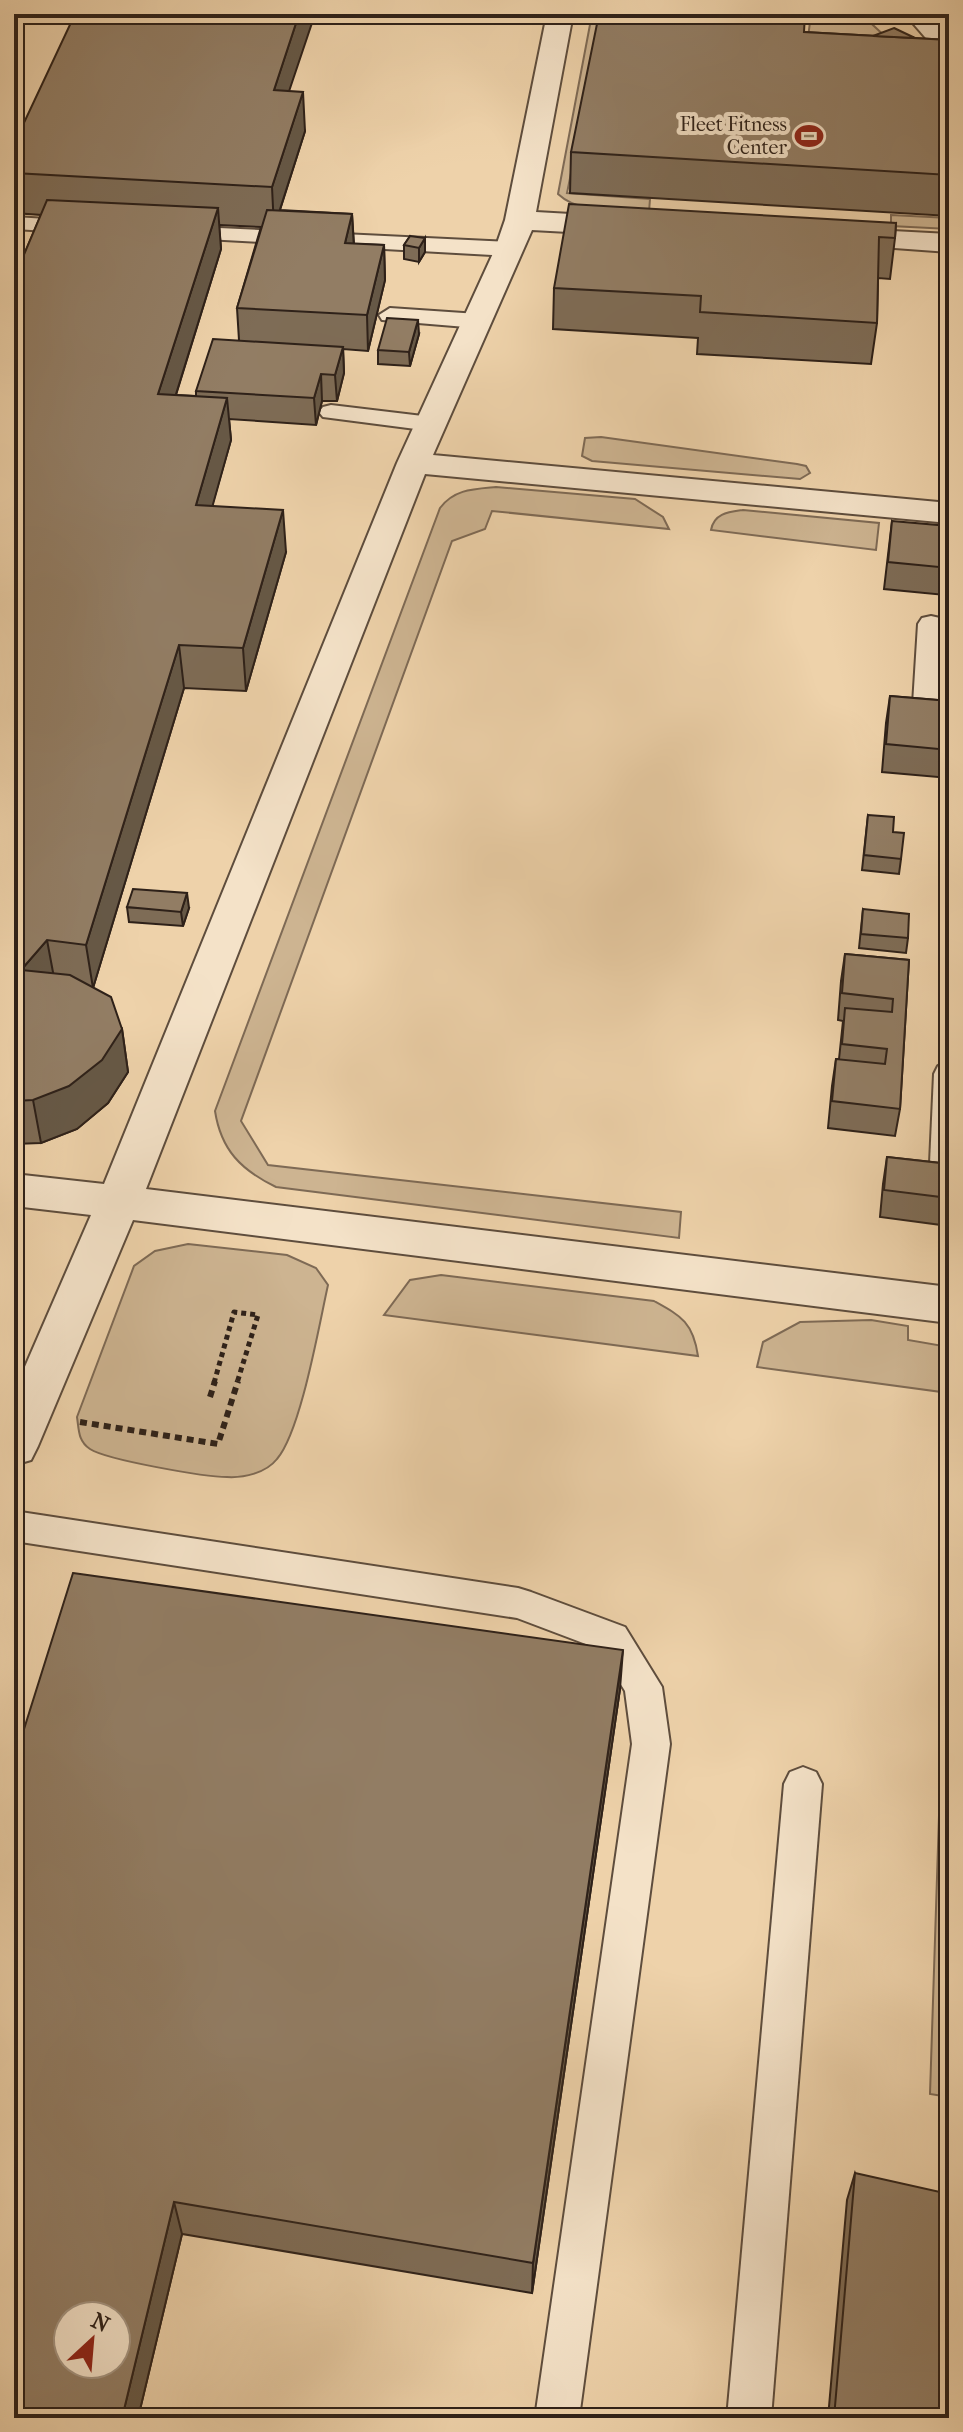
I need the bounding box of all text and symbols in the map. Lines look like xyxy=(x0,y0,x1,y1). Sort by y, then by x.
place label: Fleet Fitness Center xyxy=(680,113,787,159)
sports icon: Fleet Fitness Center xyxy=(794,121,824,151)
north arrow xyxy=(52,2300,132,2380)
text: N xyxy=(87,2308,114,2338)

